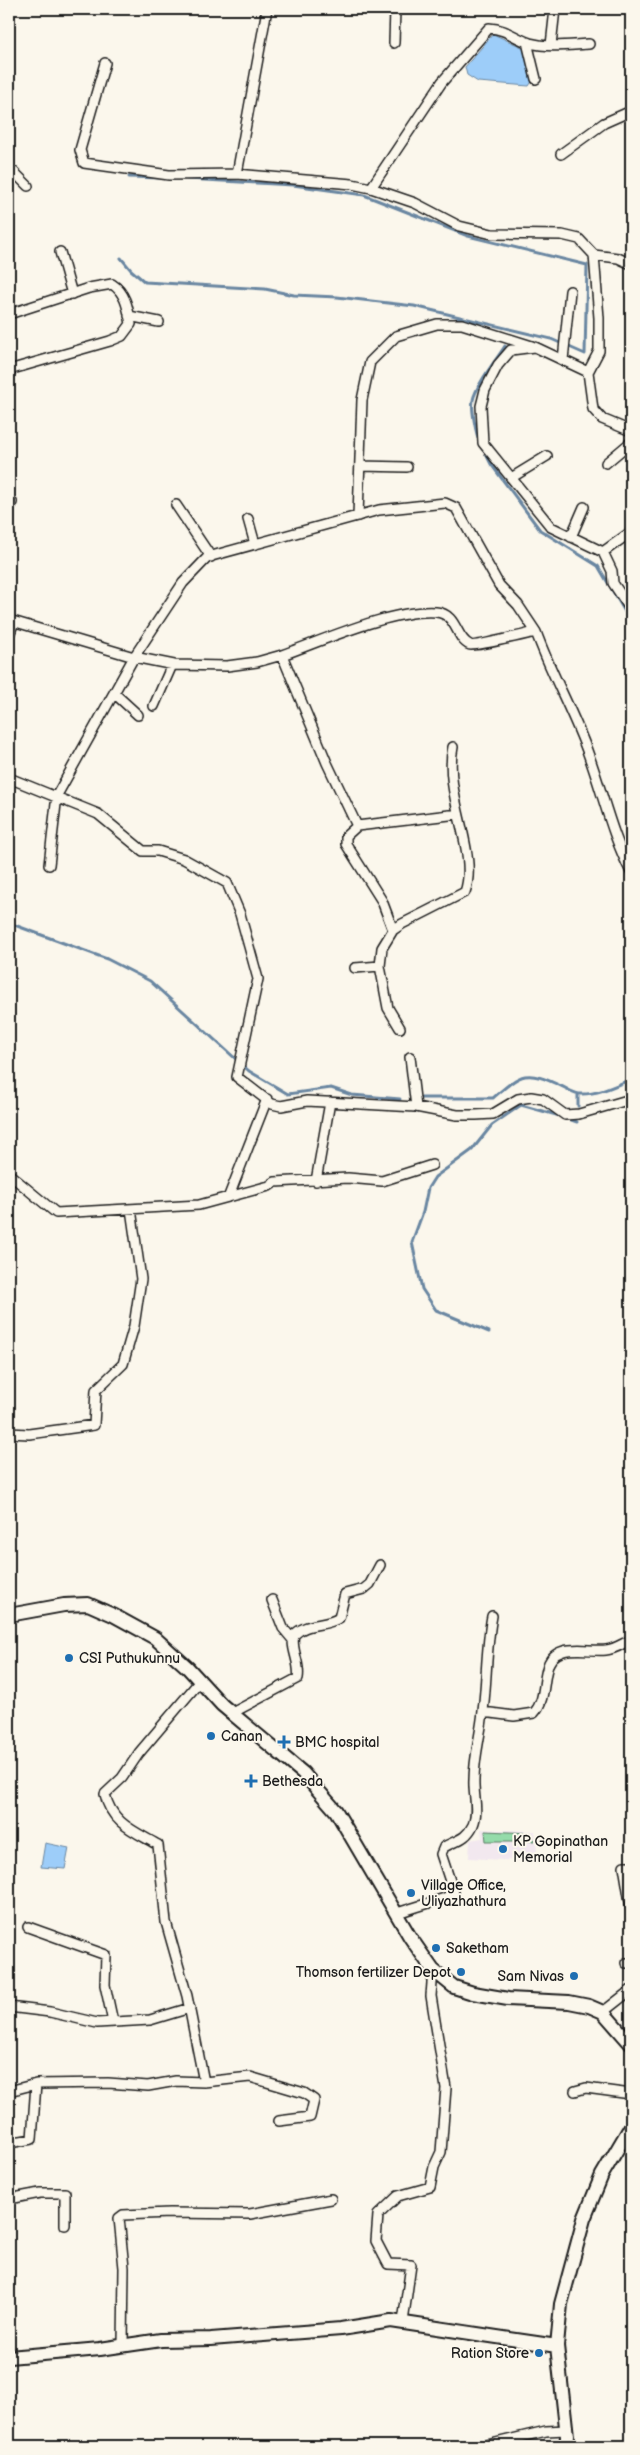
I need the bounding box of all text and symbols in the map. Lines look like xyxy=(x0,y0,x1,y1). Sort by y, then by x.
place label: CSI Puthukunnu xyxy=(79,1650,180,1667)
marker: CSI Puthukunnu xyxy=(63,1652,75,1664)
place label: Canan xyxy=(221,1728,263,1745)
marker: Canan xyxy=(205,1730,217,1742)
place label: BMC hospital xyxy=(295,1734,379,1751)
marker: BMC hospital xyxy=(277,1735,291,1749)
place label: Bethesda xyxy=(262,1773,323,1790)
marker: Bethesda xyxy=(244,1774,258,1788)
place label: KP Gopinathan Memorial xyxy=(513,1833,608,1866)
marker: KP Gopinathan Memorial xyxy=(497,1843,509,1855)
place label: Village Office, Uliyazhathura xyxy=(421,1877,506,1910)
marker: Village Office, Uliyazhathura xyxy=(405,1887,417,1899)
place label: Saketham xyxy=(446,1940,509,1957)
marker: Saketham xyxy=(430,1942,442,1954)
place label: Thomson fertilizer Depot xyxy=(296,1964,452,1981)
marker: Thomson fertilizer Depot xyxy=(455,1966,467,1978)
place label: Sam Nivas xyxy=(498,1968,564,1985)
marker: Sam Nivas xyxy=(568,1970,580,1982)
place label: Ration Store xyxy=(451,2345,529,2362)
marker: Ration Store xyxy=(533,2347,545,2359)

